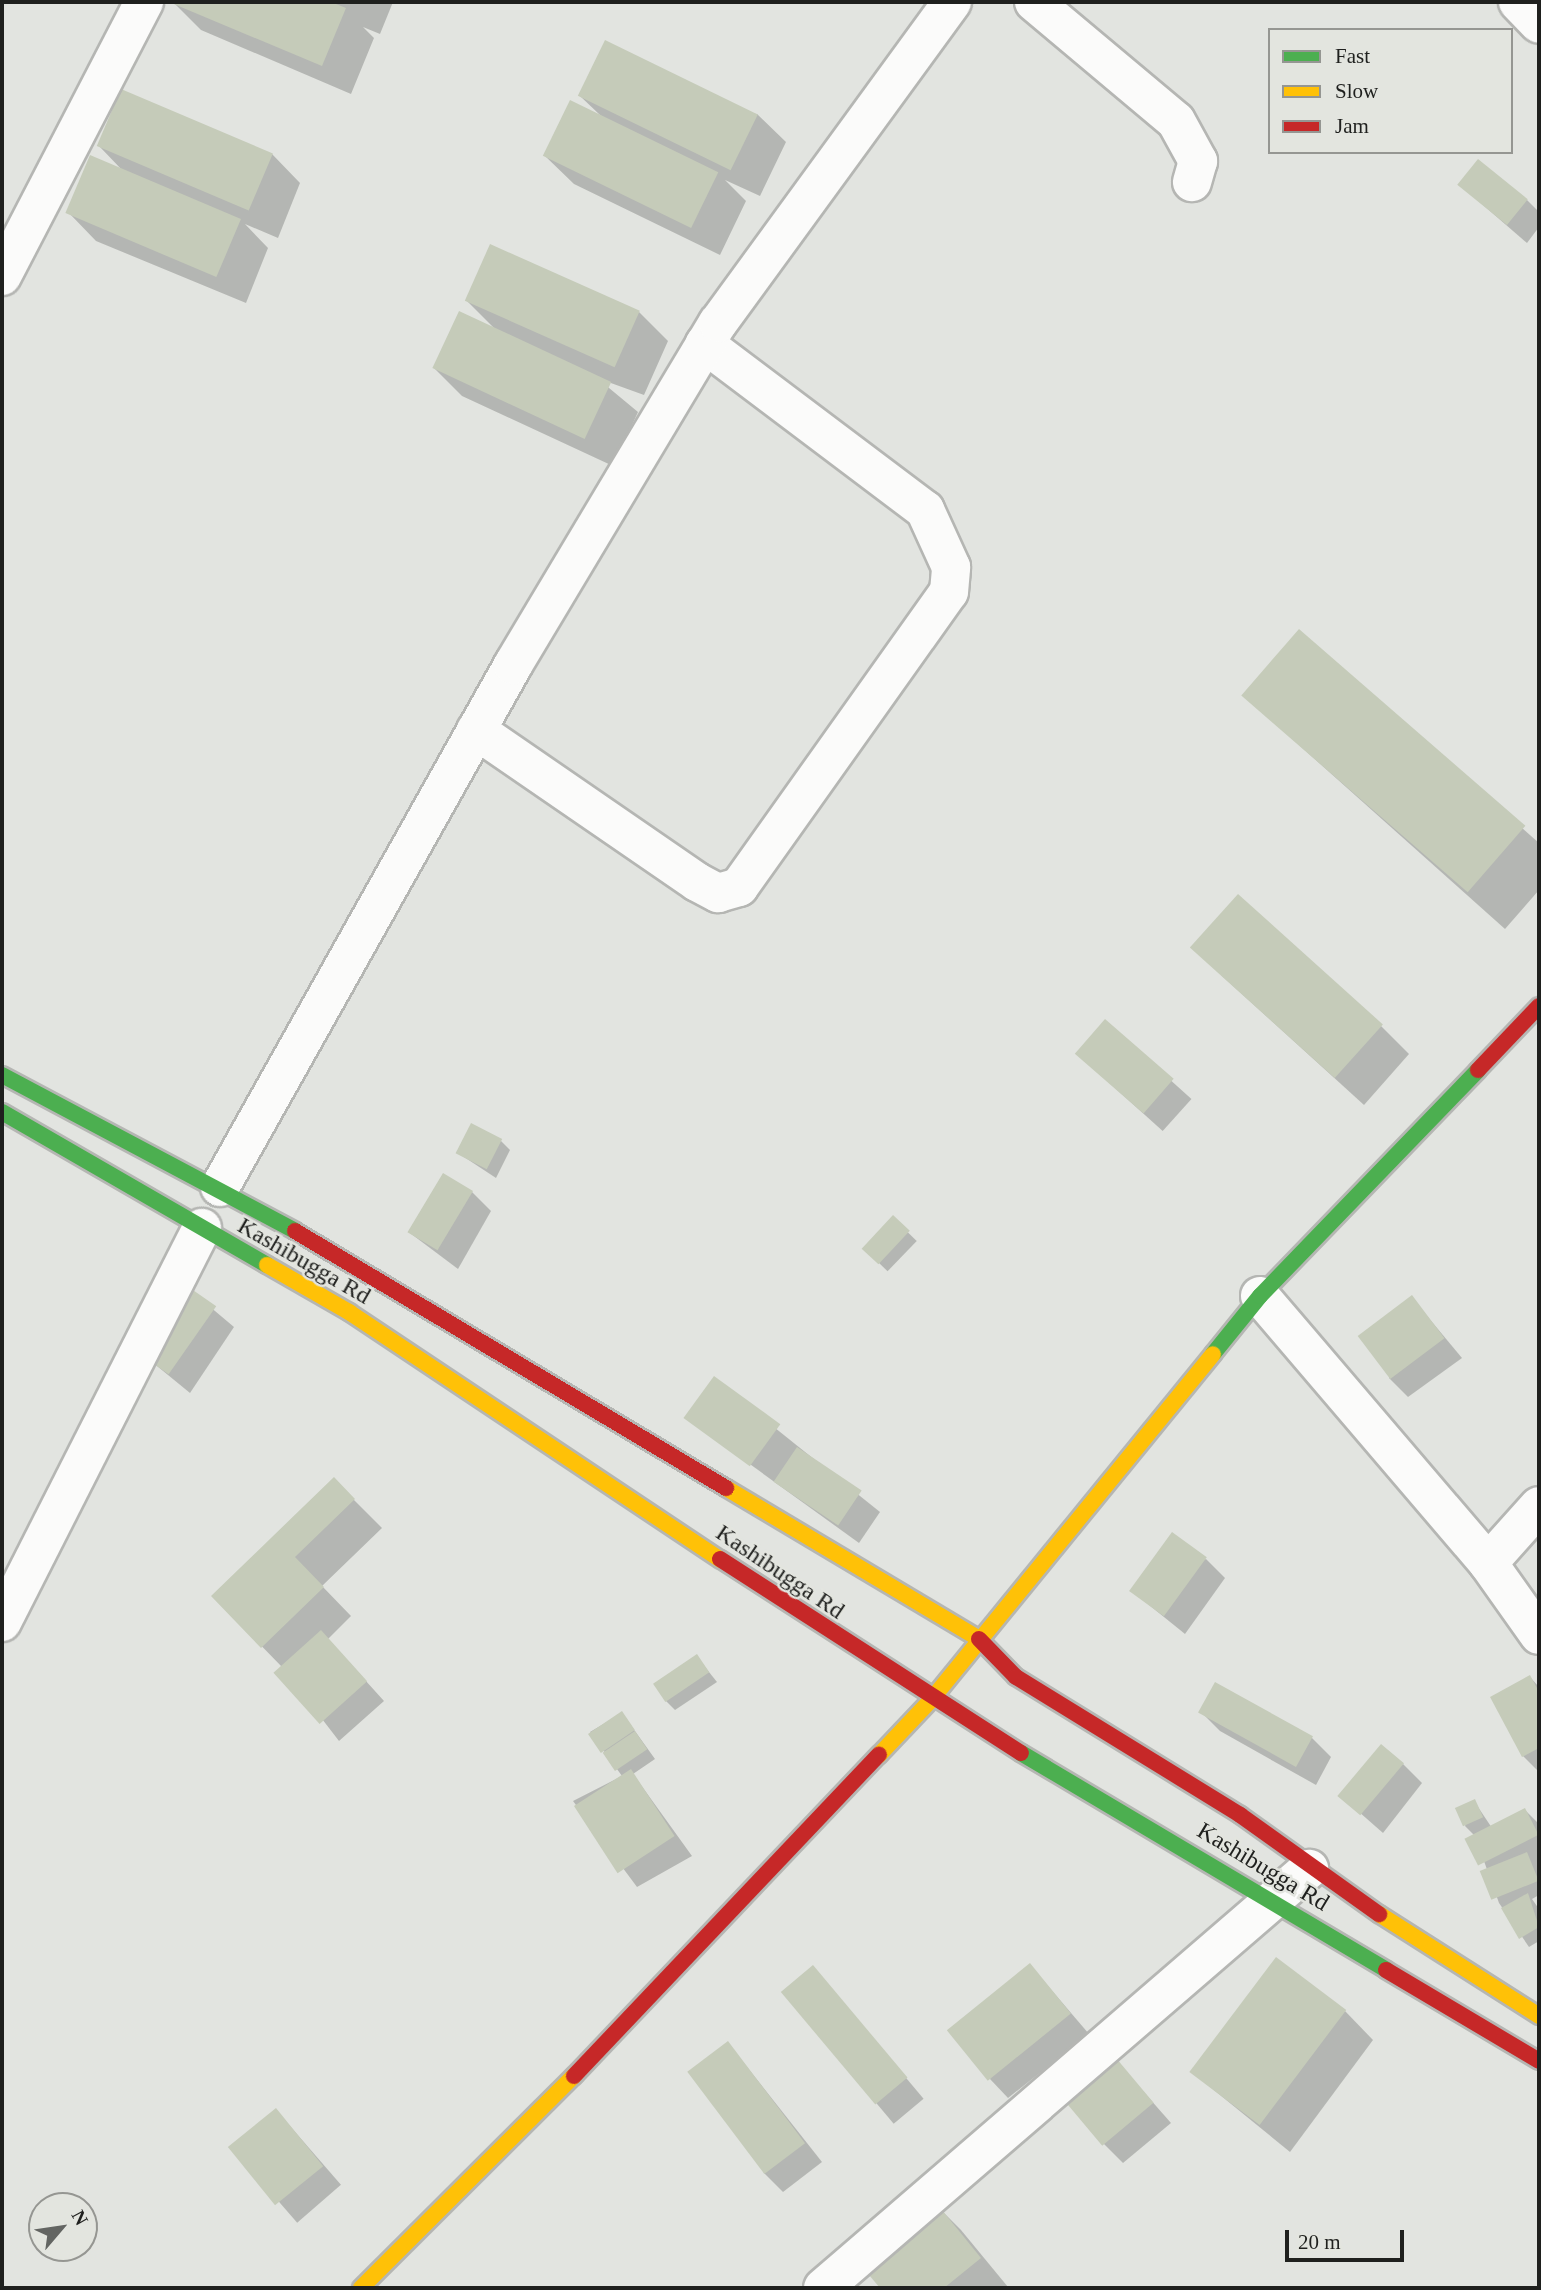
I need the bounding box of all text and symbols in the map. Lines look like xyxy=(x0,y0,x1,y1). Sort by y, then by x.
legend xyxy=(1268,28,1513,154)
text: Fast xyxy=(1335,44,1370,68)
text: Slow xyxy=(1335,79,1378,103)
text: Jam xyxy=(1335,114,1369,138)
street label: Kashibugga Rd xyxy=(232,1211,376,1311)
street label: Kashibugga Rd xyxy=(710,1518,850,1626)
street label: Kashibugga Rd xyxy=(1192,1816,1334,1918)
north arrow xyxy=(28,2192,98,2262)
text: N xyxy=(68,2206,93,2229)
scale bar xyxy=(1289,2216,1408,2260)
text: 20 m xyxy=(1298,2230,1341,2254)

